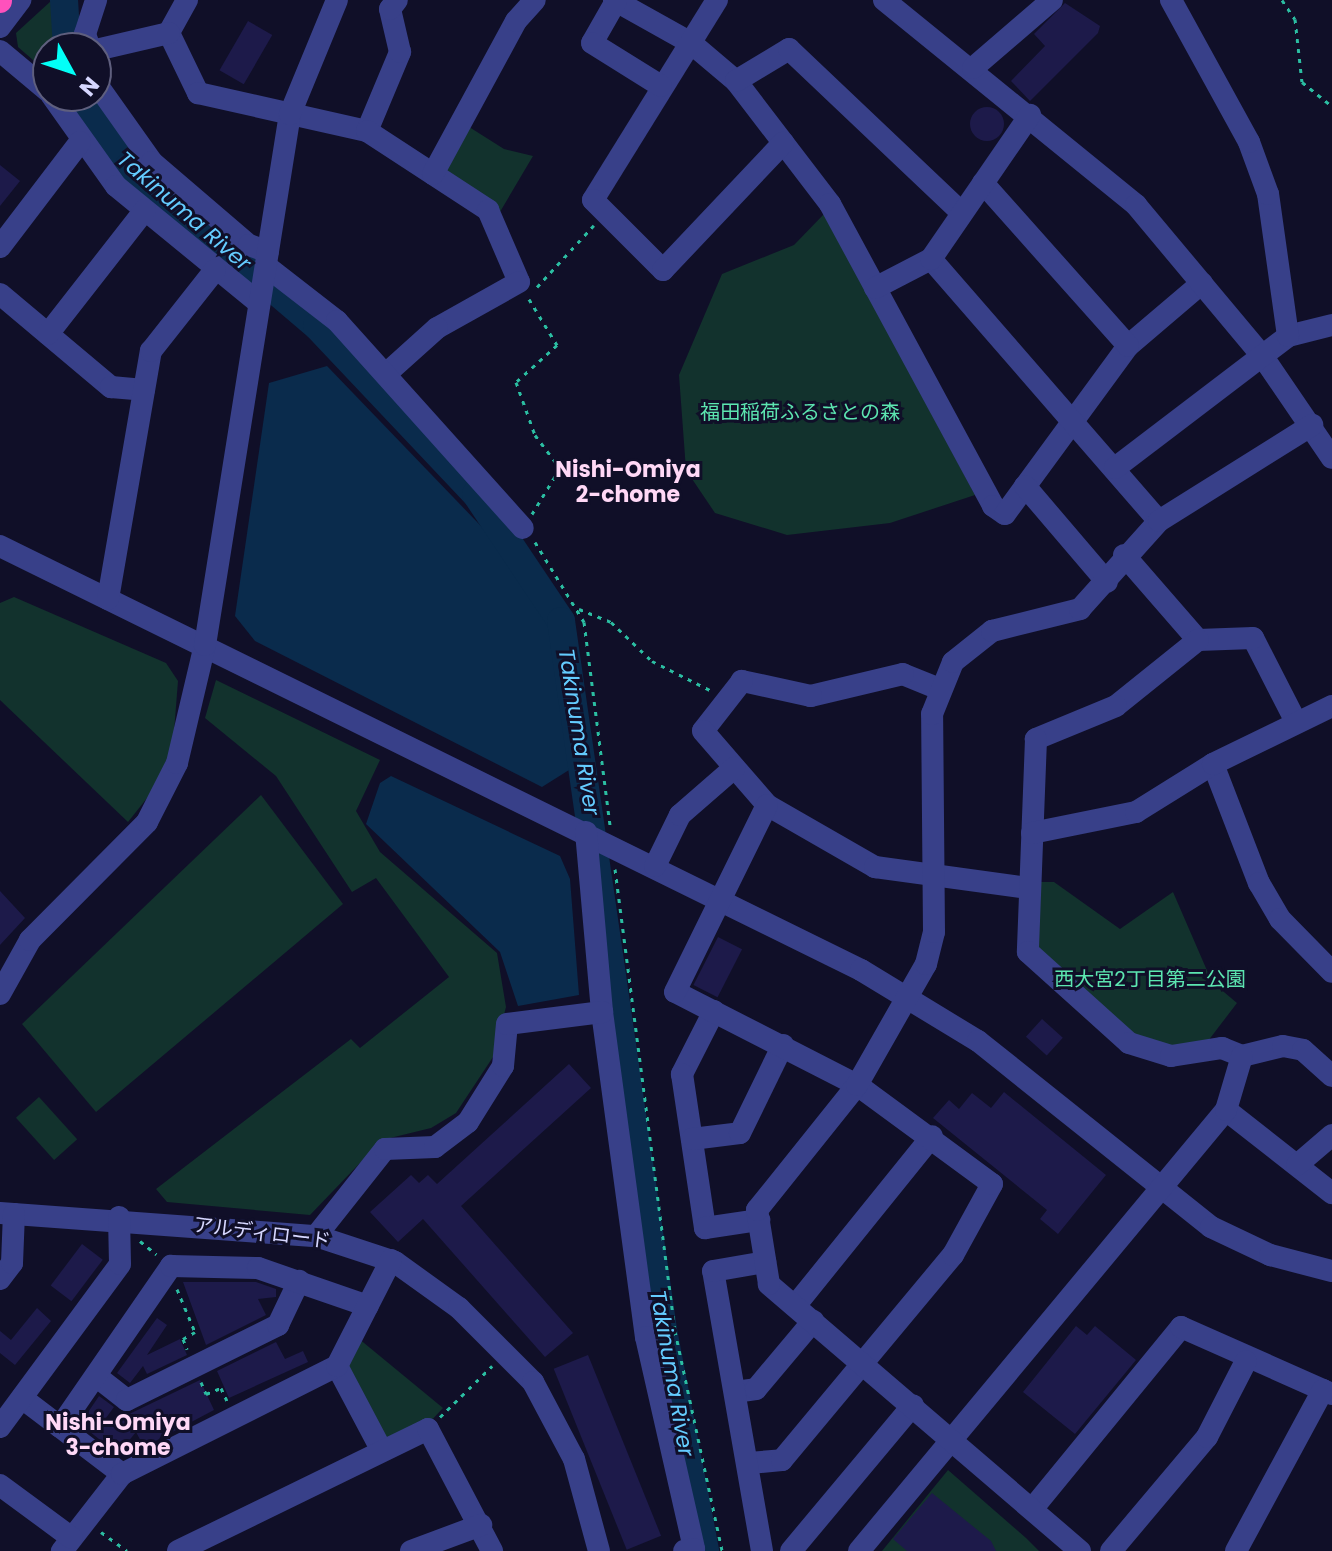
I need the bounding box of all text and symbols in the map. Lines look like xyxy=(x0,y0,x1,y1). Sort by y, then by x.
north arrow xyxy=(32,32,112,112)
text: N xyxy=(72,70,106,103)
water label: Takinuma River xyxy=(112,146,256,276)
park label: 福田稲荷ふるさとの森 xyxy=(700,400,900,424)
district label: Nishi-Omiya 2-chome xyxy=(555,456,701,508)
water label: Takinuma River xyxy=(553,647,605,817)
park label: 西大宮2丁目第二公園 xyxy=(1054,967,1246,991)
street label: アルディロード xyxy=(191,1213,333,1253)
water label: Takinuma River xyxy=(644,1288,700,1458)
district label: Nishi-Omiya 3-chome xyxy=(45,1409,191,1460)

